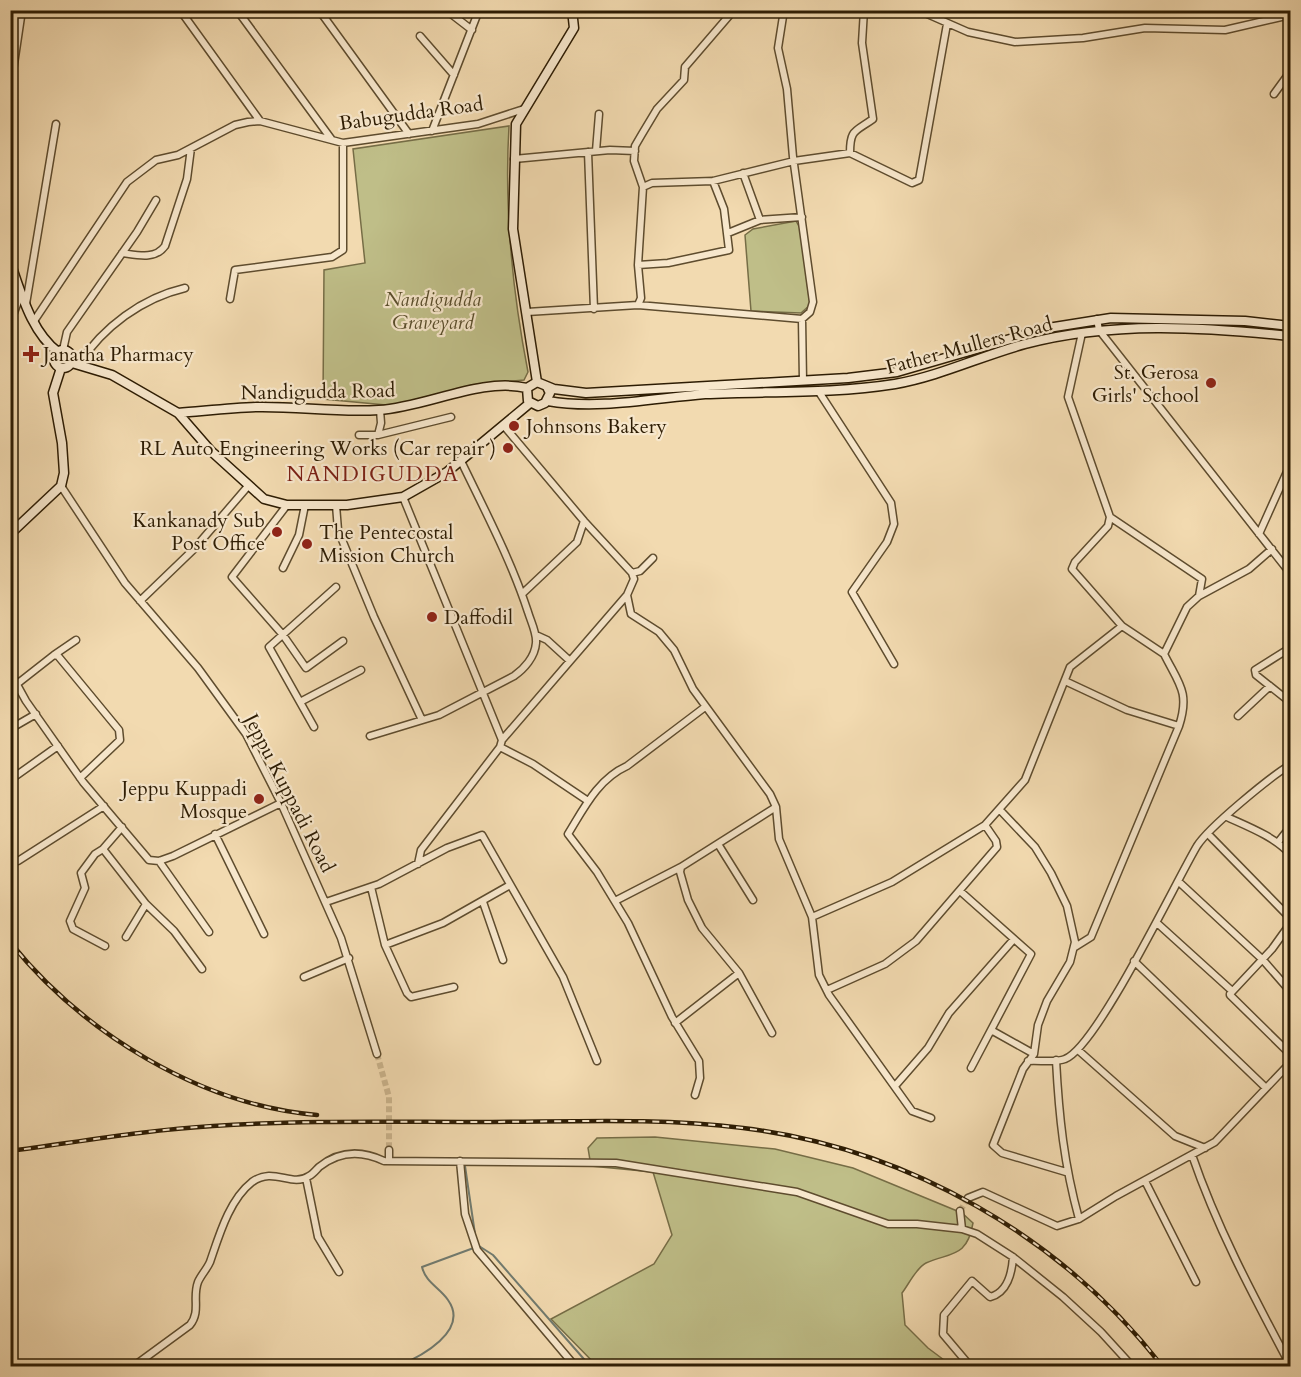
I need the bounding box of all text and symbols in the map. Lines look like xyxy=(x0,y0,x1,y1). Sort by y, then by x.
street label: Babugudda Road xyxy=(337,90,485,137)
park label: Nandigudda Graveyard xyxy=(385,286,481,336)
street label: Father Mullers Road xyxy=(883,310,1056,381)
place label: Janatha Pharmacy xyxy=(40,341,194,368)
marker: Janatha Pharmacy xyxy=(24,347,38,361)
place label: St. Gerosa Girls' School xyxy=(1092,359,1199,409)
marker: St. Gerosa Girls' School xyxy=(1204,376,1218,390)
street label: Nandigudda Road xyxy=(240,377,396,406)
place label: Johnsons Bakery xyxy=(523,413,667,440)
marker: Johnsons Bakery xyxy=(507,419,521,433)
place label: RL Auto Engineering Works (Car repair ) xyxy=(140,435,496,462)
marker: RL Auto Engineering Works (Car repair ) xyxy=(501,441,515,455)
district label: NANDIGUDDA xyxy=(287,460,459,489)
place label: Kankanady Sub Post Office xyxy=(132,507,265,557)
place label: The Pentecostal Mission Church xyxy=(319,519,455,569)
marker: Kankanady Sub Post Office xyxy=(270,525,284,539)
marker: The Pentecostal Mission Church xyxy=(300,537,314,551)
place label: Daffodil xyxy=(444,604,513,631)
marker: Daffodil xyxy=(425,610,439,624)
street label: Jeppu Kuppadi Road xyxy=(236,707,341,878)
place label: Jeppu Kuppadi Mosque xyxy=(118,775,247,825)
marker: Jeppu Kuppadi Mosque xyxy=(252,792,266,806)

